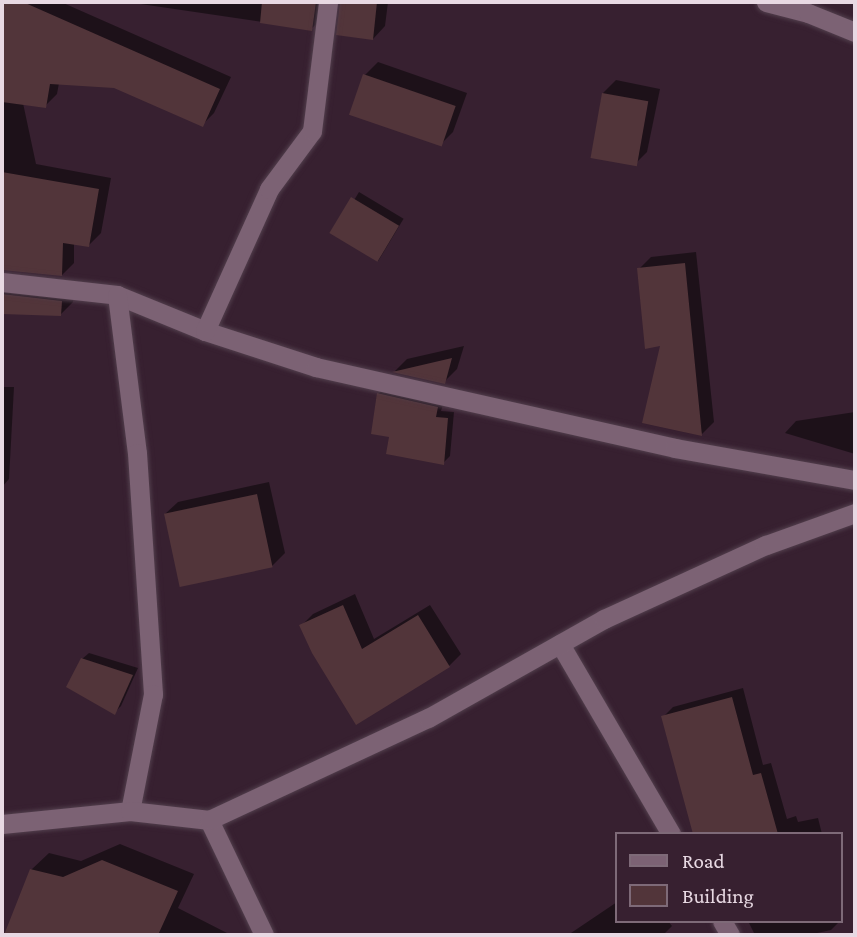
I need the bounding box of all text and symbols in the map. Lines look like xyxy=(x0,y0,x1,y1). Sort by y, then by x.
legend xyxy=(616,832,843,923)
text: Road xyxy=(682,849,725,873)
text: Building xyxy=(682,884,754,908)

